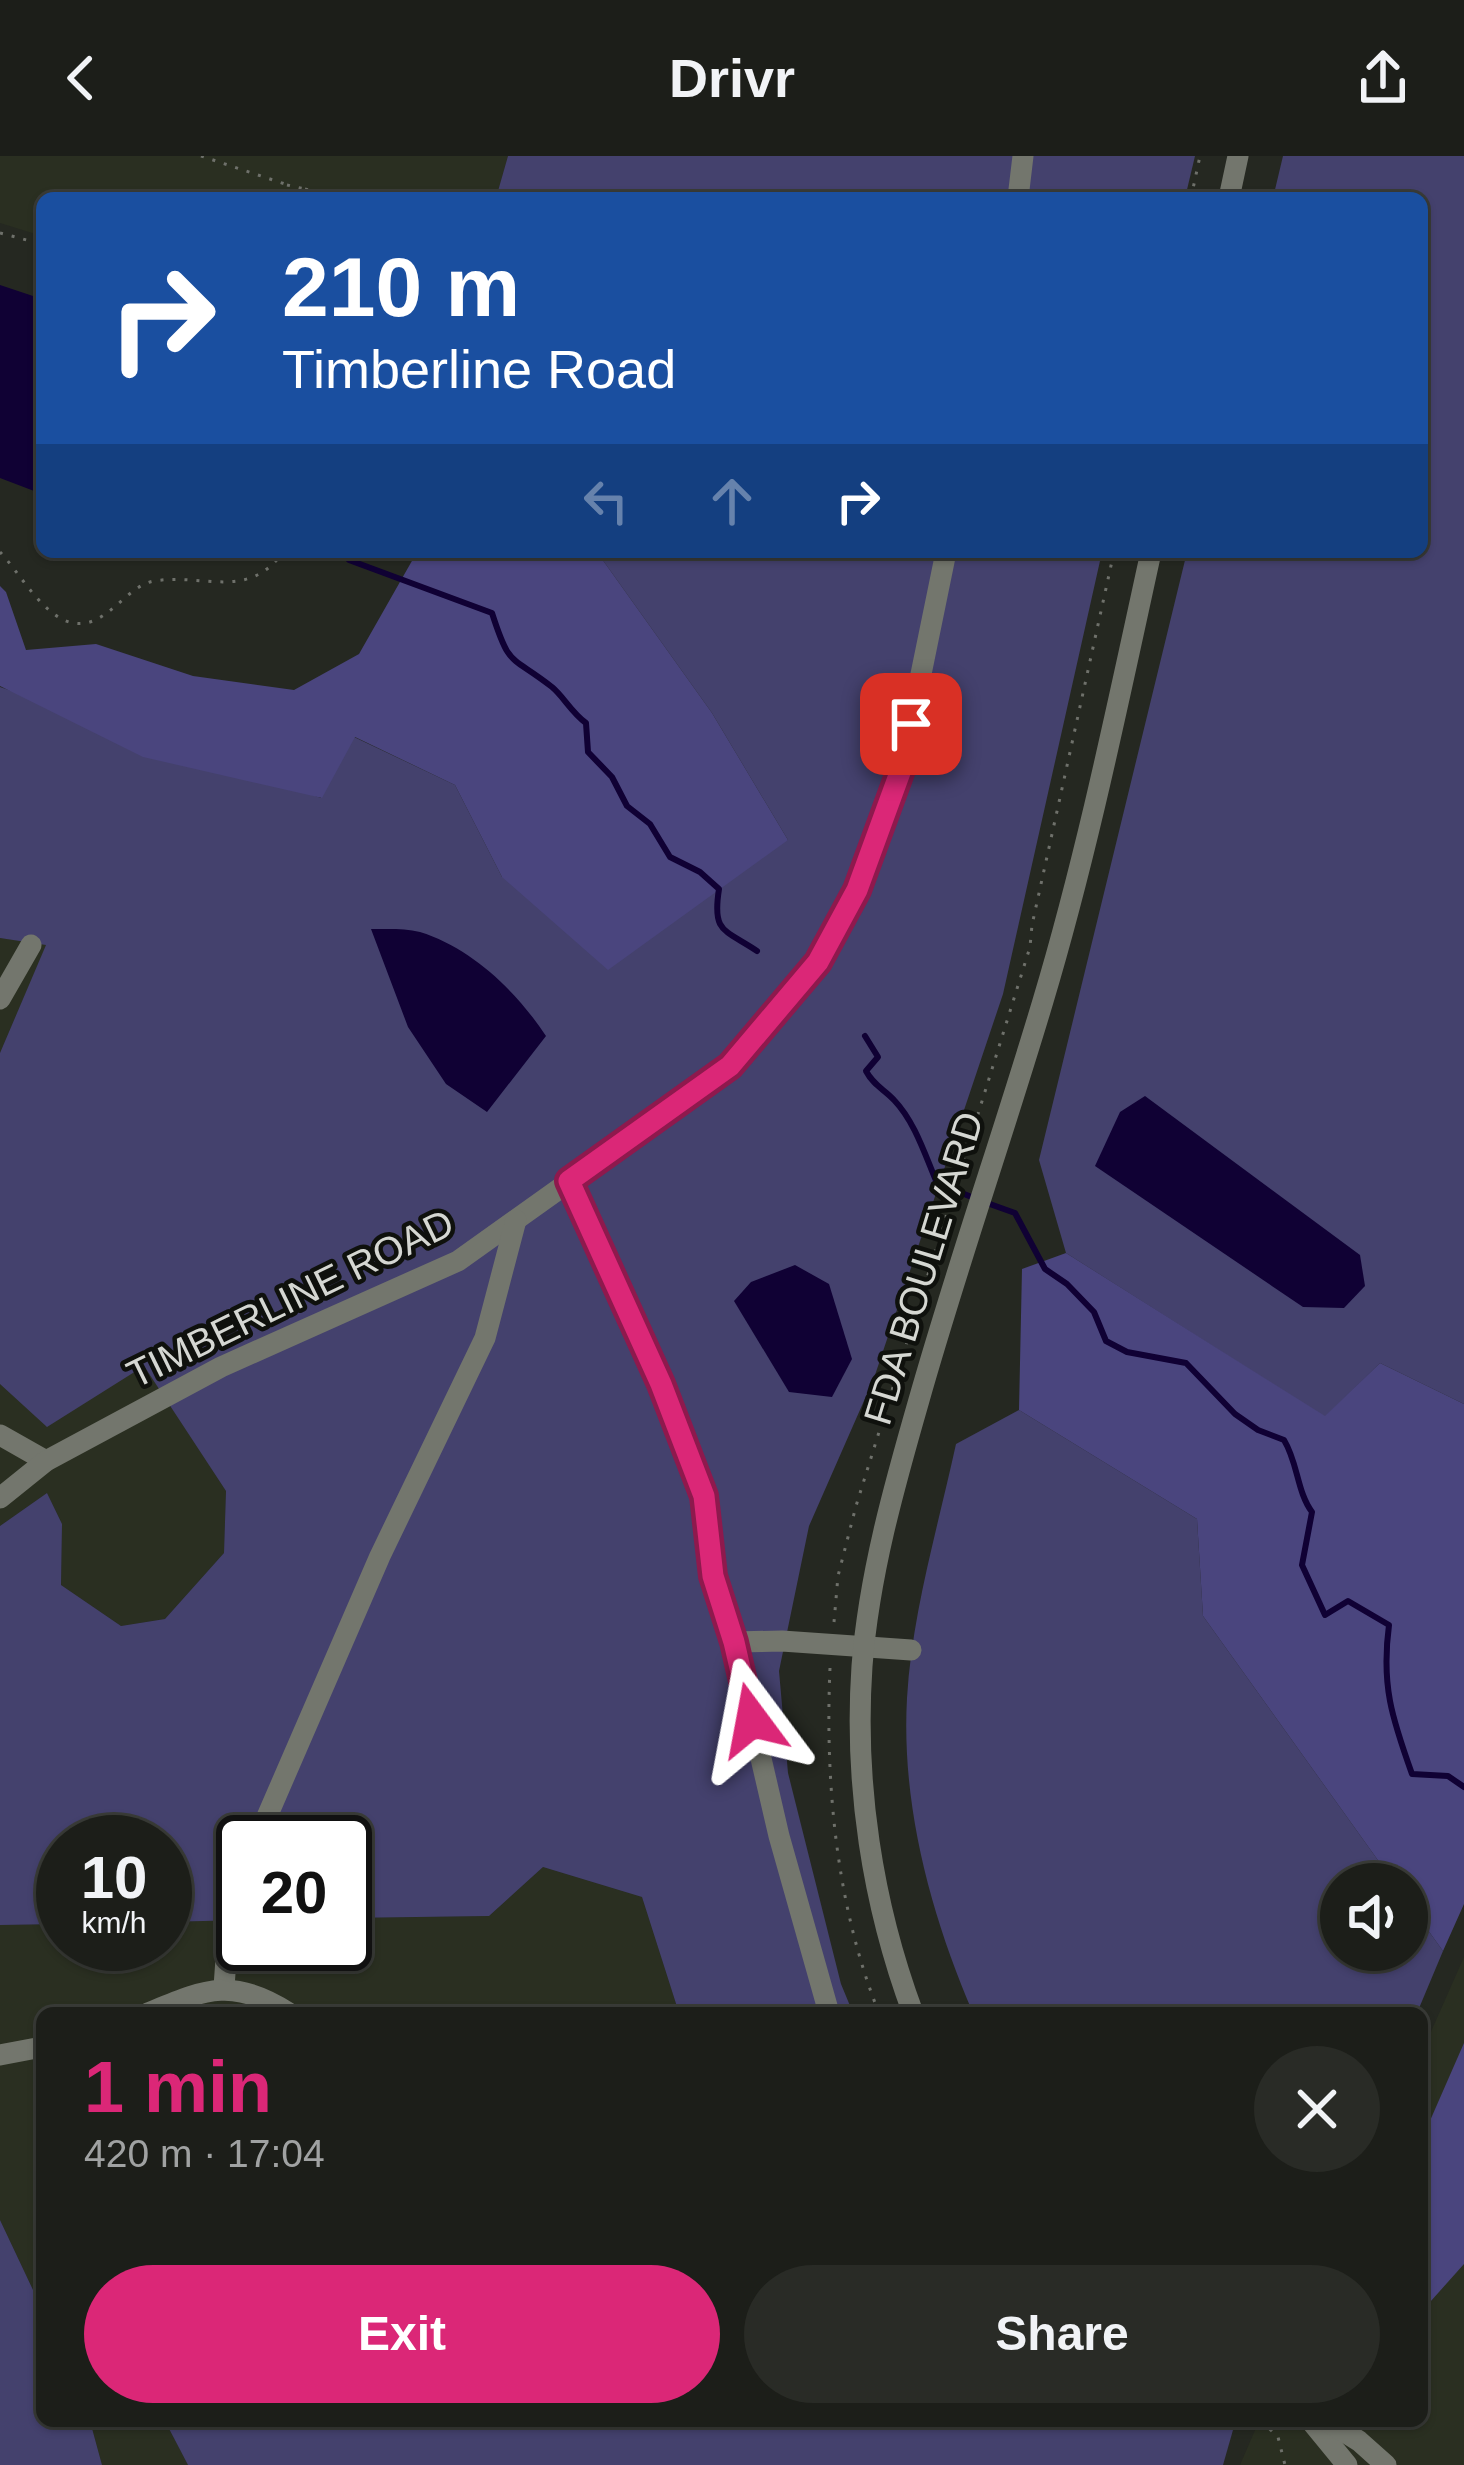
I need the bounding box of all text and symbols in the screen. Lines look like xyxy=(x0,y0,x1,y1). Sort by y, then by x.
icon: back xyxy=(48,45,114,111)
icon: share xyxy=(1350,45,1416,111)
text: Drivr xyxy=(669,48,795,108)
icon: right xyxy=(84,240,240,396)
text: 210 m xyxy=(282,240,520,334)
text: Timberline Road xyxy=(282,339,676,399)
icon: left xyxy=(573,468,639,534)
icon: ahead xyxy=(699,468,765,534)
icon: right xyxy=(825,468,891,534)
pin xyxy=(860,673,962,775)
icon: arrive xyxy=(878,691,944,757)
street label: FDA BOULEVARD xyxy=(856,1107,991,1430)
street label: TIMBERLINE ROAD xyxy=(120,1201,460,1396)
position arrow xyxy=(689,1657,815,1783)
speed limit sign: 20 xyxy=(216,1815,372,1971)
text: 10 xyxy=(81,1844,147,1911)
map controls xyxy=(1320,1863,1428,1971)
button: sound xyxy=(1320,1863,1428,1971)
text: km/h xyxy=(81,1906,147,1939)
button: close xyxy=(1254,2046,1380,2172)
text: 1 min xyxy=(84,2047,272,2127)
text: 420 m · 17:04 xyxy=(84,2132,325,2175)
button: Exit xyxy=(84,2265,720,2403)
button: Share xyxy=(744,2265,1380,2403)

